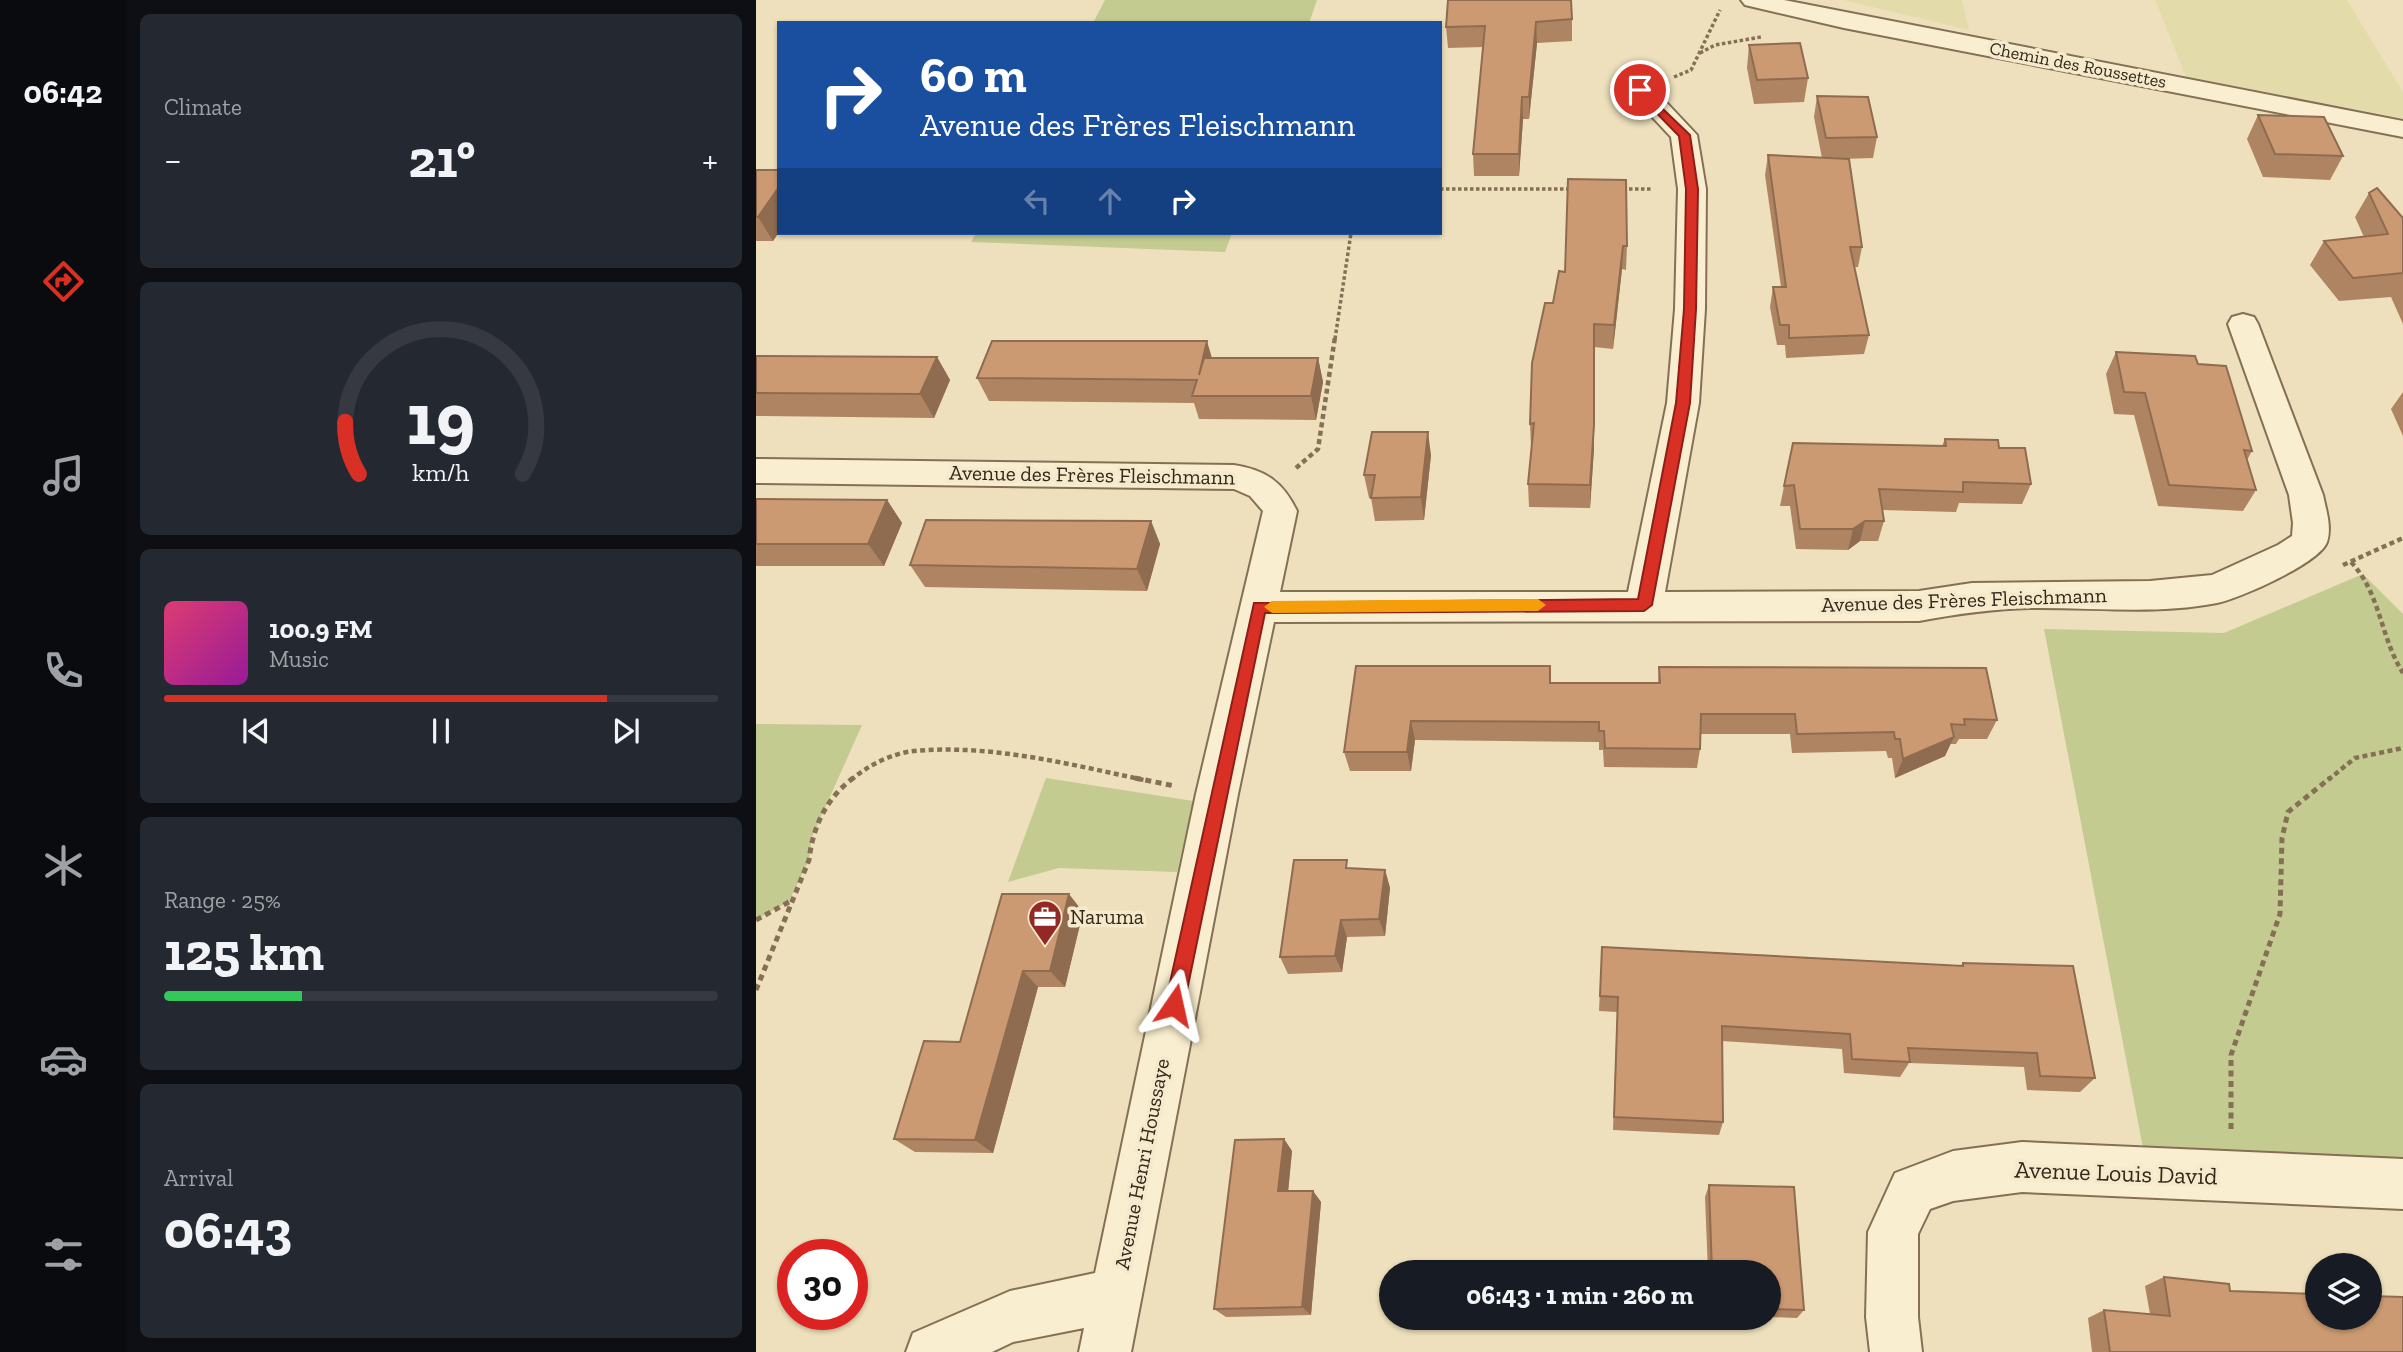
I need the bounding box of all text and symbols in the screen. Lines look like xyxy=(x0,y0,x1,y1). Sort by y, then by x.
street label: Chemin des Roussettes xyxy=(1988,37,2168,93)
text: 60 m xyxy=(920,46,1027,105)
icon: right xyxy=(805,49,896,140)
pin xyxy=(1610,60,1670,120)
icon: arrive xyxy=(1621,71,1659,109)
text: 06:42 xyxy=(24,73,102,111)
text: Climate xyxy=(164,93,242,121)
text: Avenue des Frères Fleischmann xyxy=(920,106,1355,144)
text: 21° xyxy=(408,128,475,190)
text: − xyxy=(164,137,182,183)
text: + xyxy=(702,137,718,183)
icon: left xyxy=(1018,182,1056,220)
icon: ahead xyxy=(1091,182,1129,220)
icon: right xyxy=(1164,182,1202,220)
icon: directions xyxy=(39,257,88,306)
text: 19 xyxy=(407,376,475,464)
icon: music xyxy=(39,451,88,500)
text: km/h xyxy=(412,457,470,487)
street label: Avenue des Frères Fleischmann xyxy=(949,460,1235,489)
street label: Avenue des Frères Fleischmann xyxy=(1821,582,2107,617)
text: 100.9 FM xyxy=(269,613,372,645)
text: Music xyxy=(269,645,329,673)
icon: phone xyxy=(39,646,88,695)
icon: previous xyxy=(237,712,275,750)
icon: pause xyxy=(422,712,460,750)
icon: next xyxy=(607,712,645,750)
icon: climate xyxy=(39,841,88,890)
text: Range · 25% xyxy=(164,886,281,914)
office icon: Naruma xyxy=(1026,898,1064,947)
place label: Naruma xyxy=(1070,904,1144,929)
text: 125 km xyxy=(164,921,324,983)
position arrow xyxy=(1137,968,1211,1042)
icon: car xyxy=(39,1035,88,1084)
street label: Avenue Henri Houssaye xyxy=(1109,1056,1174,1272)
street label: Avenue Louis David xyxy=(2014,1154,2218,1191)
text: Arrival xyxy=(164,1164,233,1192)
text: 06:43 xyxy=(164,1199,292,1261)
icon: filters xyxy=(39,1230,88,1279)
speed limit sign: 30 xyxy=(777,1239,868,1330)
map controls xyxy=(2305,1253,2382,1330)
button: layers xyxy=(2305,1253,2382,1330)
text: 06:43 · 1 min · 260 m xyxy=(1466,1279,1694,1311)

